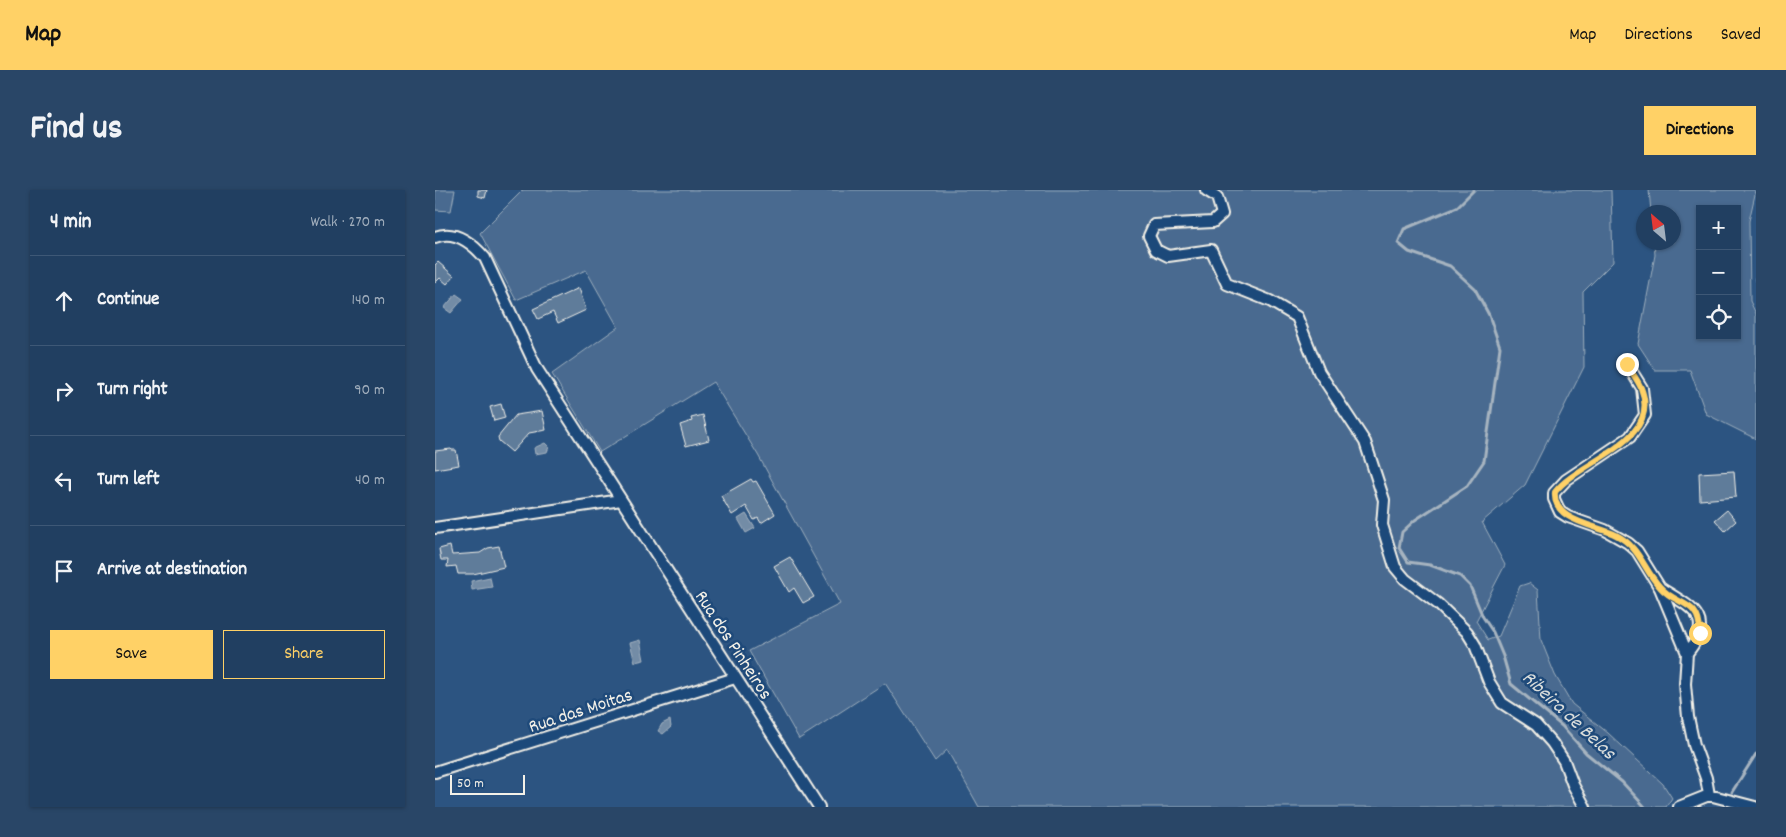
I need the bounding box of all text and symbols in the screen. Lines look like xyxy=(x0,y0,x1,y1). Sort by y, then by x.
text: Map xyxy=(25,18,61,52)
text: Map xyxy=(1569,23,1596,48)
text: Directions xyxy=(1624,23,1693,48)
text: Saved xyxy=(1721,23,1761,48)
text: Find us xyxy=(30,105,122,155)
button: Directions xyxy=(1644,106,1756,155)
north arrow xyxy=(1636,205,1681,250)
map controls xyxy=(1696,205,1741,340)
button: + xyxy=(1696,205,1741,250)
text: 4 min xyxy=(50,208,92,238)
text: Walk · 270 m xyxy=(310,211,385,234)
button: − xyxy=(1696,250,1741,295)
icon: ahead xyxy=(50,287,78,315)
text: Continue xyxy=(97,287,159,314)
text: 140 m xyxy=(351,289,385,312)
button: locate xyxy=(1696,295,1741,340)
route end xyxy=(1616,353,1639,376)
icon: right xyxy=(50,377,78,405)
text: Turn right xyxy=(97,377,168,404)
text: 90 m xyxy=(354,379,385,402)
icon: left xyxy=(50,467,78,495)
text: Turn left xyxy=(97,467,160,494)
text: 40 m xyxy=(355,469,385,492)
icon: arrive xyxy=(50,557,78,585)
text: Arrive at destination xyxy=(97,557,247,584)
street label: Rua dos Pinheiros xyxy=(687,586,778,706)
route start xyxy=(1689,622,1712,645)
button: Save xyxy=(50,630,213,679)
button: Share xyxy=(223,630,385,679)
water label: Ribeira de Belas xyxy=(1515,665,1622,768)
street label: Rua das Moitas xyxy=(526,683,637,742)
scale bar xyxy=(450,772,525,795)
text: 50 m xyxy=(457,774,484,794)

